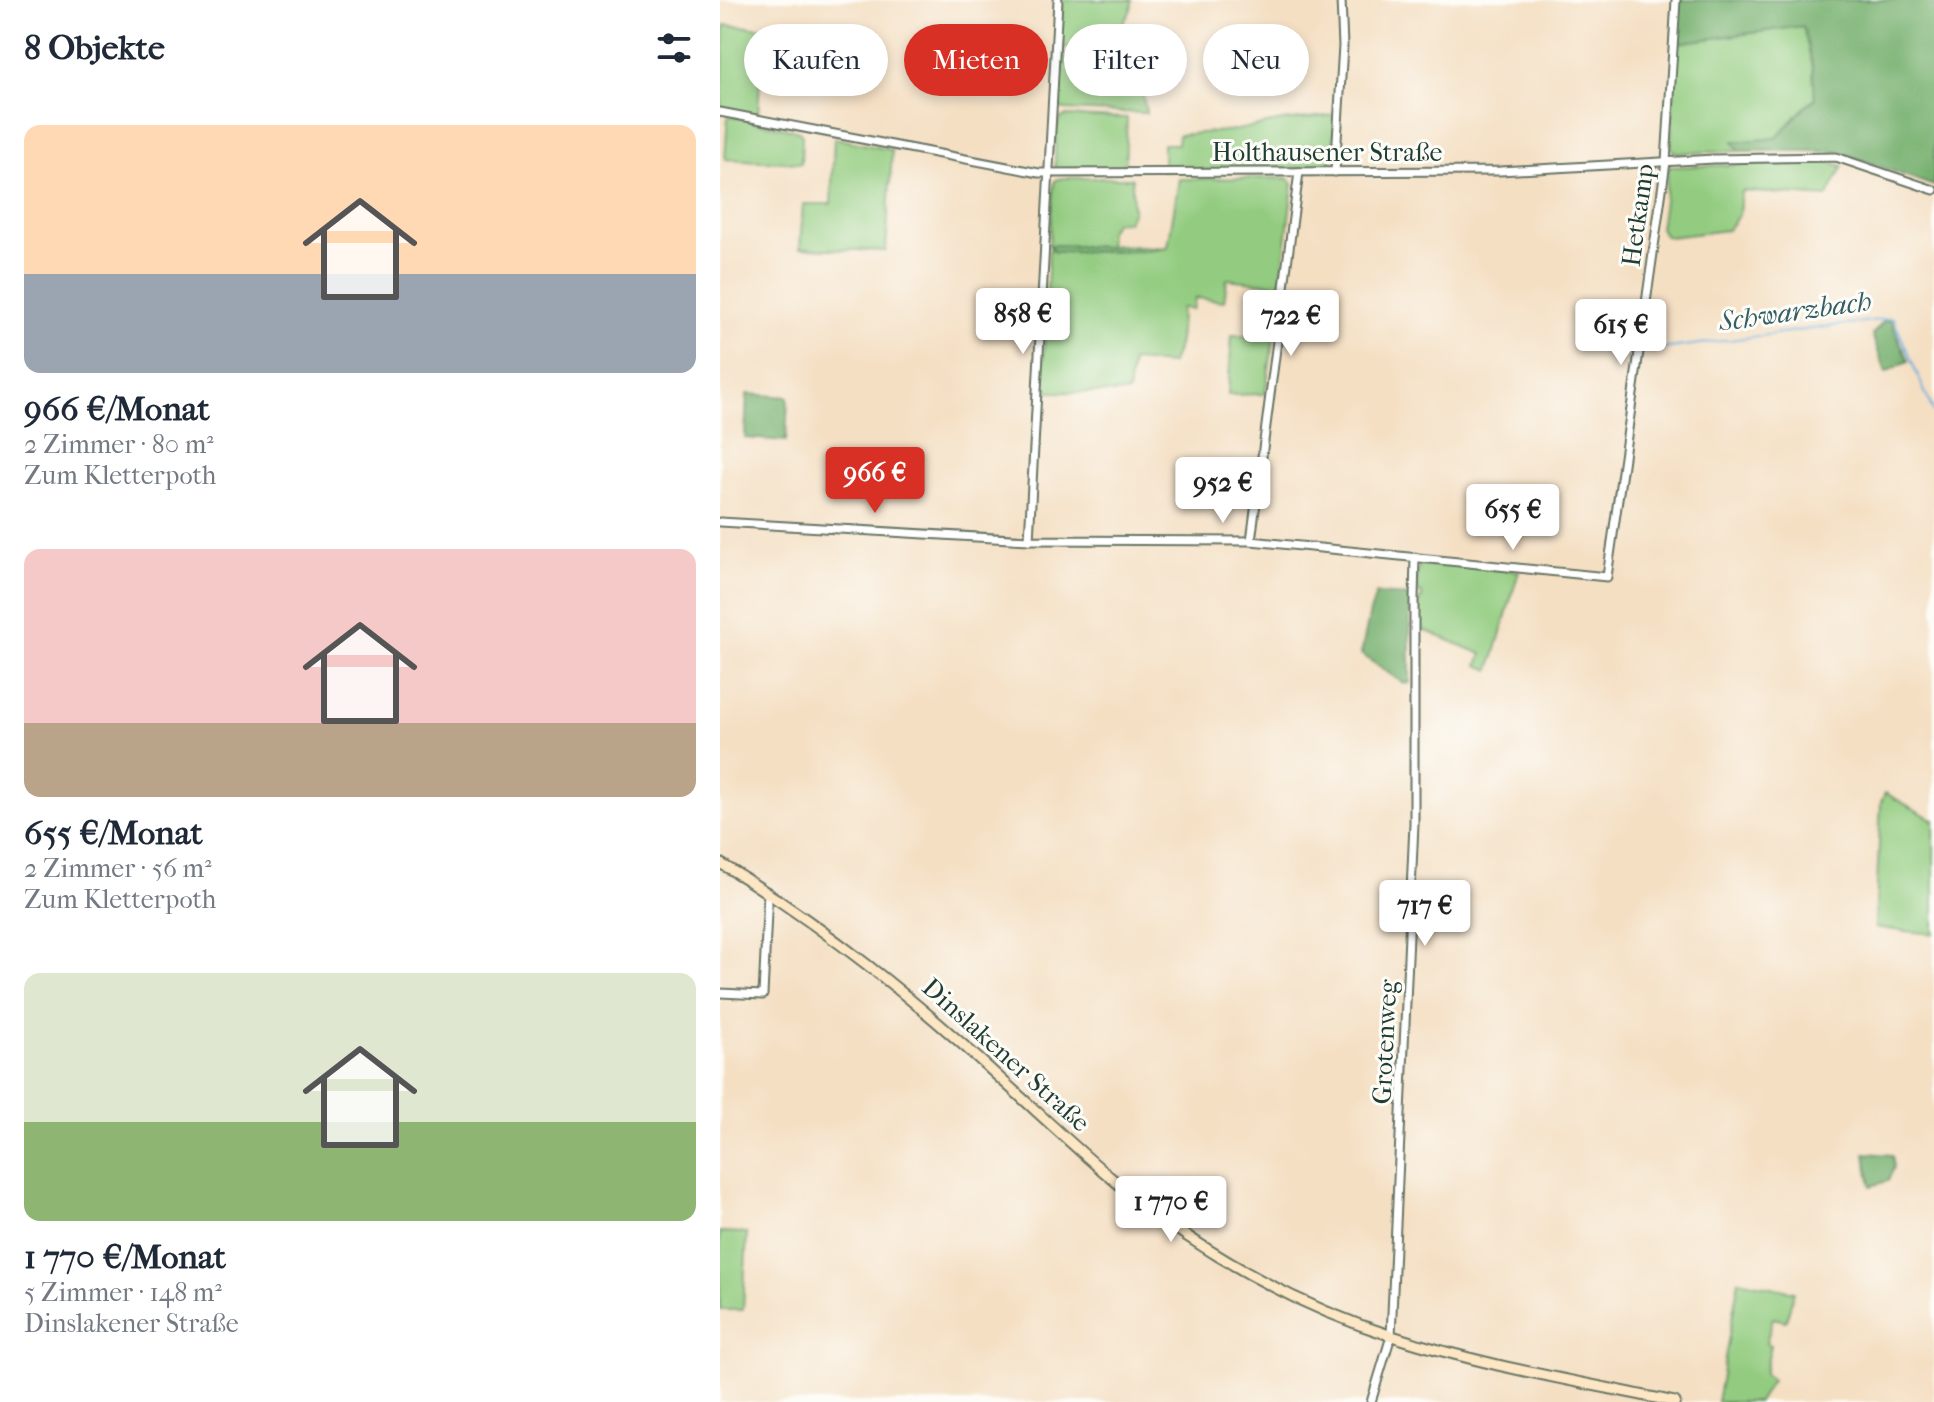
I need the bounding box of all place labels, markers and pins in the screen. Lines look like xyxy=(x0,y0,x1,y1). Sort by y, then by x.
pin: 858 € xyxy=(967,288,1079,356)
pin: 722 € xyxy=(1235,290,1347,358)
pin: 615 € xyxy=(1565,299,1677,367)
pin: 966 € xyxy=(819,447,931,515)
pin: 952 € xyxy=(1167,457,1279,525)
pin: 655 € xyxy=(1457,484,1569,552)
pin: 717 € xyxy=(1369,880,1481,948)
pin: 1 770 € xyxy=(1097,1176,1245,1244)

